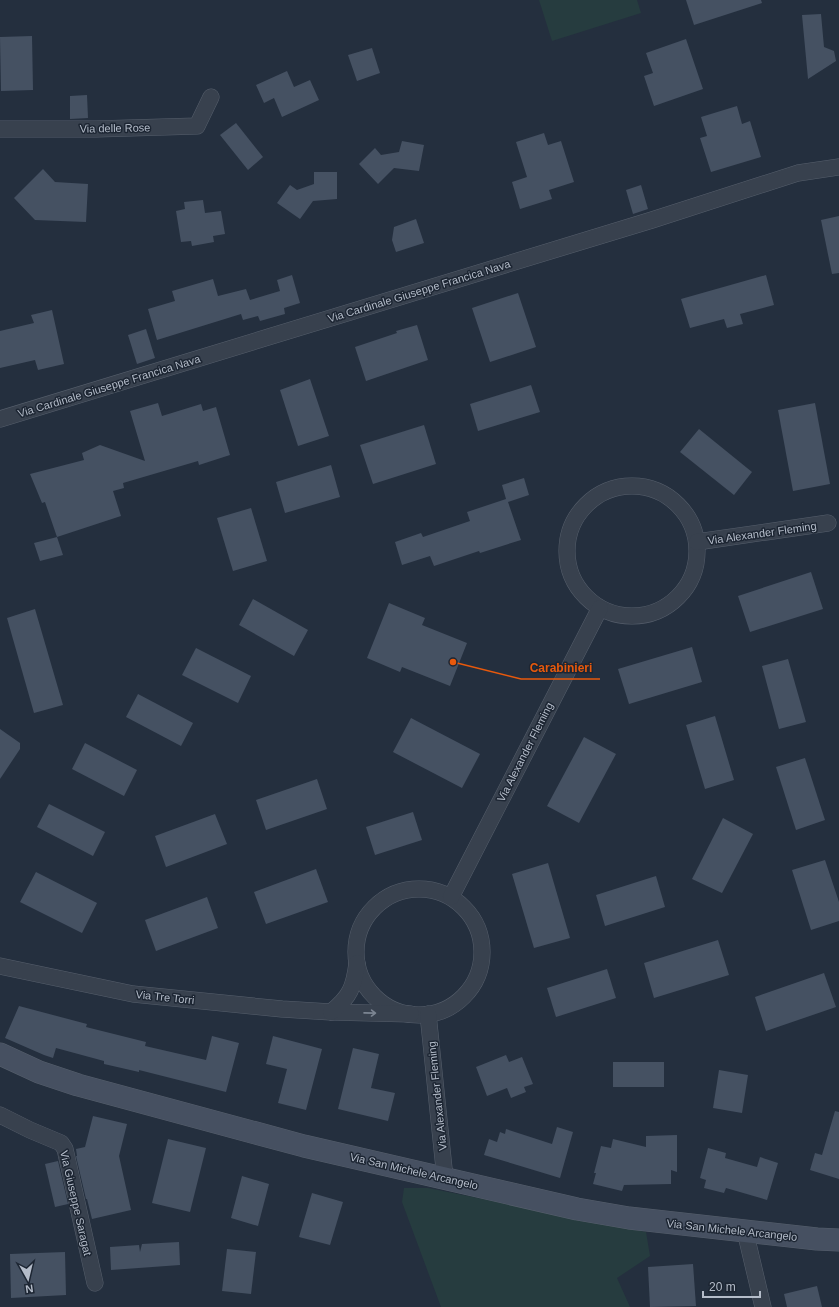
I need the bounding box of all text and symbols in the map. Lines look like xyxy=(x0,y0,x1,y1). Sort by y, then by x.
street label: Via delle Rose xyxy=(80,121,150,135)
street label: Via Cardinale Giuseppe Francica Nava xyxy=(326,257,512,325)
street label: Via Cardinale Giuseppe Francica Nava xyxy=(16,352,202,420)
street label: Via Alexander Fleming xyxy=(707,519,817,547)
callout: Carabinieri xyxy=(521,655,600,679)
text: Carabinieri xyxy=(530,661,592,675)
street label: Via Alexander Fleming xyxy=(495,700,555,804)
street label: Via Tre Torri xyxy=(135,988,195,1006)
one-way arrow xyxy=(363,1009,376,1017)
street label: Via Alexander Fleming xyxy=(425,1041,449,1151)
street label: Via Giuseppe Saragat xyxy=(58,1149,94,1257)
street label: Via San Michele Arcangelo xyxy=(349,1150,479,1192)
street label: Via San Michele Arcangelo xyxy=(666,1217,798,1243)
north arrow xyxy=(8,1259,48,1299)
scale bar xyxy=(703,1273,760,1299)
text: 20 m xyxy=(709,1280,736,1294)
text: N xyxy=(25,1282,34,1295)

